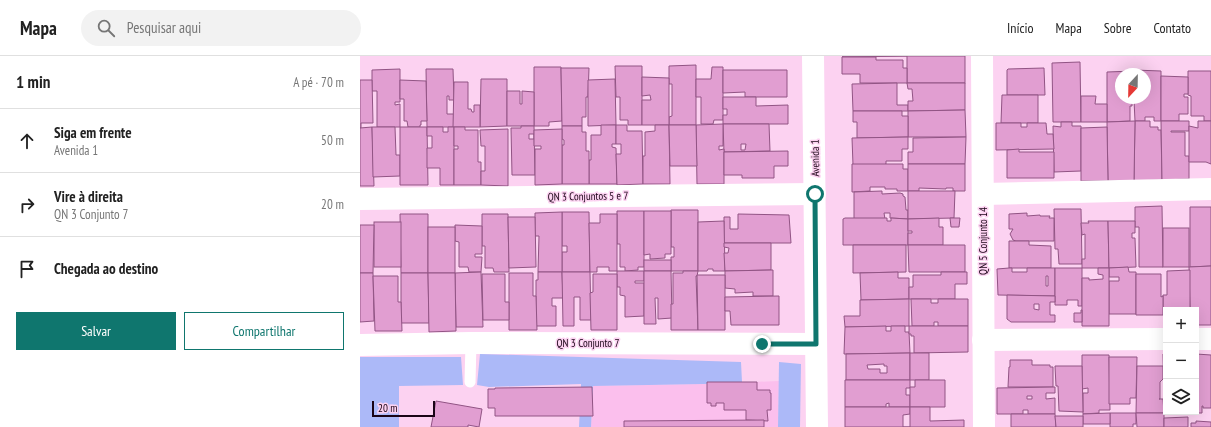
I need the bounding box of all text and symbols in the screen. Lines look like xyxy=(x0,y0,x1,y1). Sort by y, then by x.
search box xyxy=(81,10,361,46)
text: Mapa xyxy=(20,16,57,40)
icon: search xyxy=(95,17,117,39)
text: Pesquisar aqui xyxy=(127,18,201,37)
text: Início xyxy=(1007,19,1034,37)
text: Mapa xyxy=(1056,19,1082,37)
text: Sobre xyxy=(1104,19,1132,37)
text: Contato xyxy=(1154,19,1191,37)
north arrow xyxy=(1115,68,1151,104)
text: 1 min xyxy=(16,71,50,93)
text: A pé · 70 m xyxy=(293,74,344,91)
text: Siga em frente xyxy=(54,123,132,142)
icon: ahead xyxy=(16,130,38,152)
text: 50 m xyxy=(321,132,344,149)
street label: Avenida 1 xyxy=(808,139,822,177)
text: Avenida 1 xyxy=(54,142,98,159)
route start xyxy=(806,185,824,203)
text: Vire à direita xyxy=(54,187,123,206)
street label: QN 3 Conjuntos 5 e 7 xyxy=(548,188,629,204)
icon: right xyxy=(16,194,38,216)
text: 20 m xyxy=(321,196,344,213)
text: QN 3 Conjunto 7 xyxy=(54,206,128,223)
street label: QN 5 Conjunto 14 xyxy=(976,207,990,275)
icon: arrive xyxy=(16,258,38,280)
text: Chegada ao destino xyxy=(54,259,158,278)
map controls xyxy=(1163,307,1199,415)
button: + xyxy=(1163,307,1199,343)
button: Salvar xyxy=(16,312,176,350)
button: Compartilhar xyxy=(184,312,344,350)
route end xyxy=(753,335,771,353)
street label: QN 3 Conjunto 7 xyxy=(557,336,619,350)
button: − xyxy=(1163,343,1199,379)
button: layers xyxy=(1163,379,1199,415)
scale bar xyxy=(372,399,435,418)
text: 20 m xyxy=(378,401,397,415)

